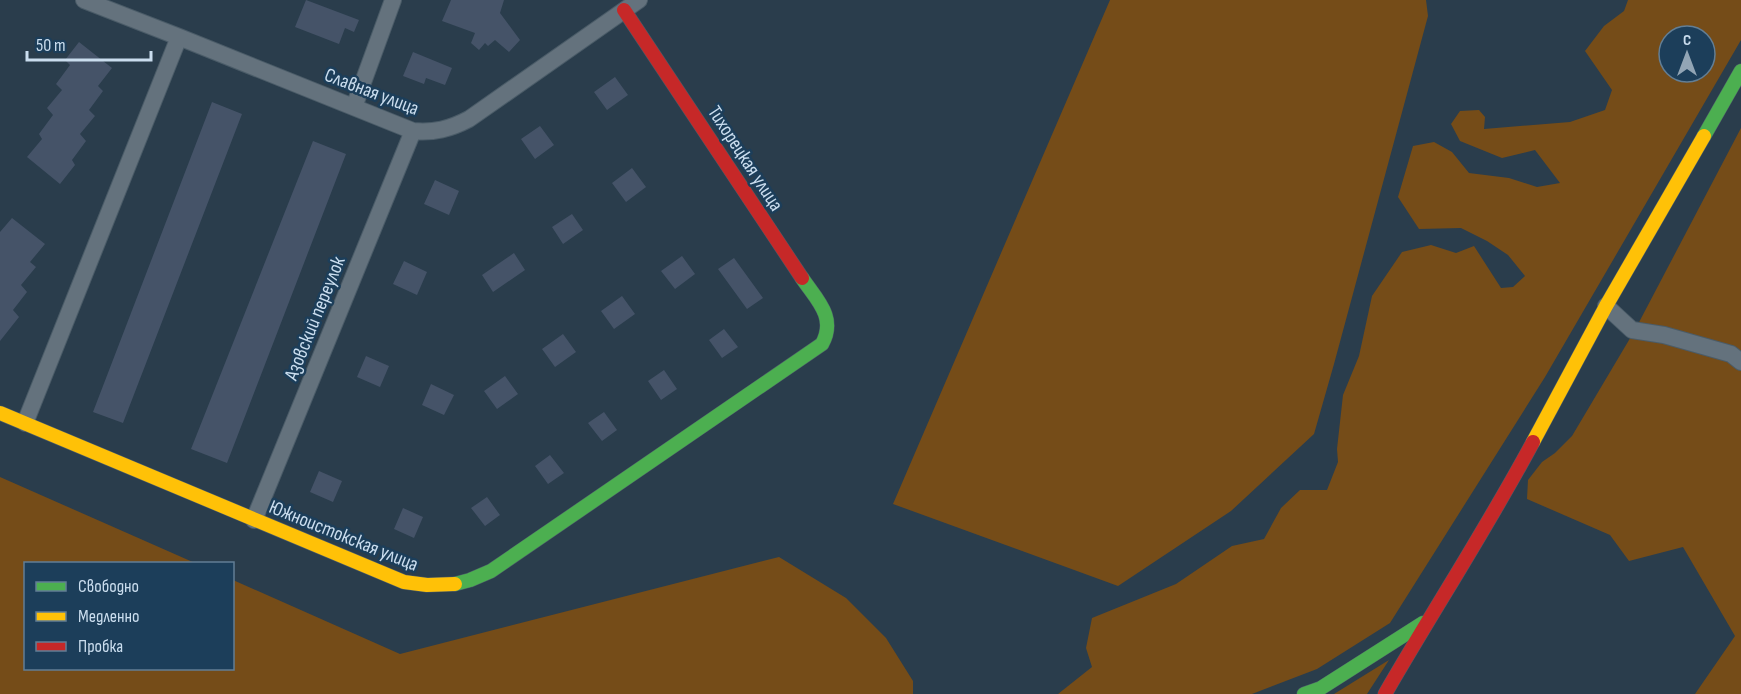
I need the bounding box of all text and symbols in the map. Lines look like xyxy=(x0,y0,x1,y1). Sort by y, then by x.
scale bar xyxy=(27,24,152,62)
north arrow xyxy=(1657,24,1717,84)
text: С xyxy=(1683,31,1691,50)
text: 50 m xyxy=(36,35,66,56)
street label: Славная улица xyxy=(321,63,422,121)
street label: Тихорецкая улица xyxy=(702,101,788,216)
street label: Азовский переулок xyxy=(279,253,351,385)
street label: Южноистокская улица xyxy=(266,495,422,577)
legend xyxy=(24,562,234,670)
text: Свободно xyxy=(78,576,139,597)
text: Медленно xyxy=(78,606,140,627)
text: Пробка xyxy=(78,636,123,657)

